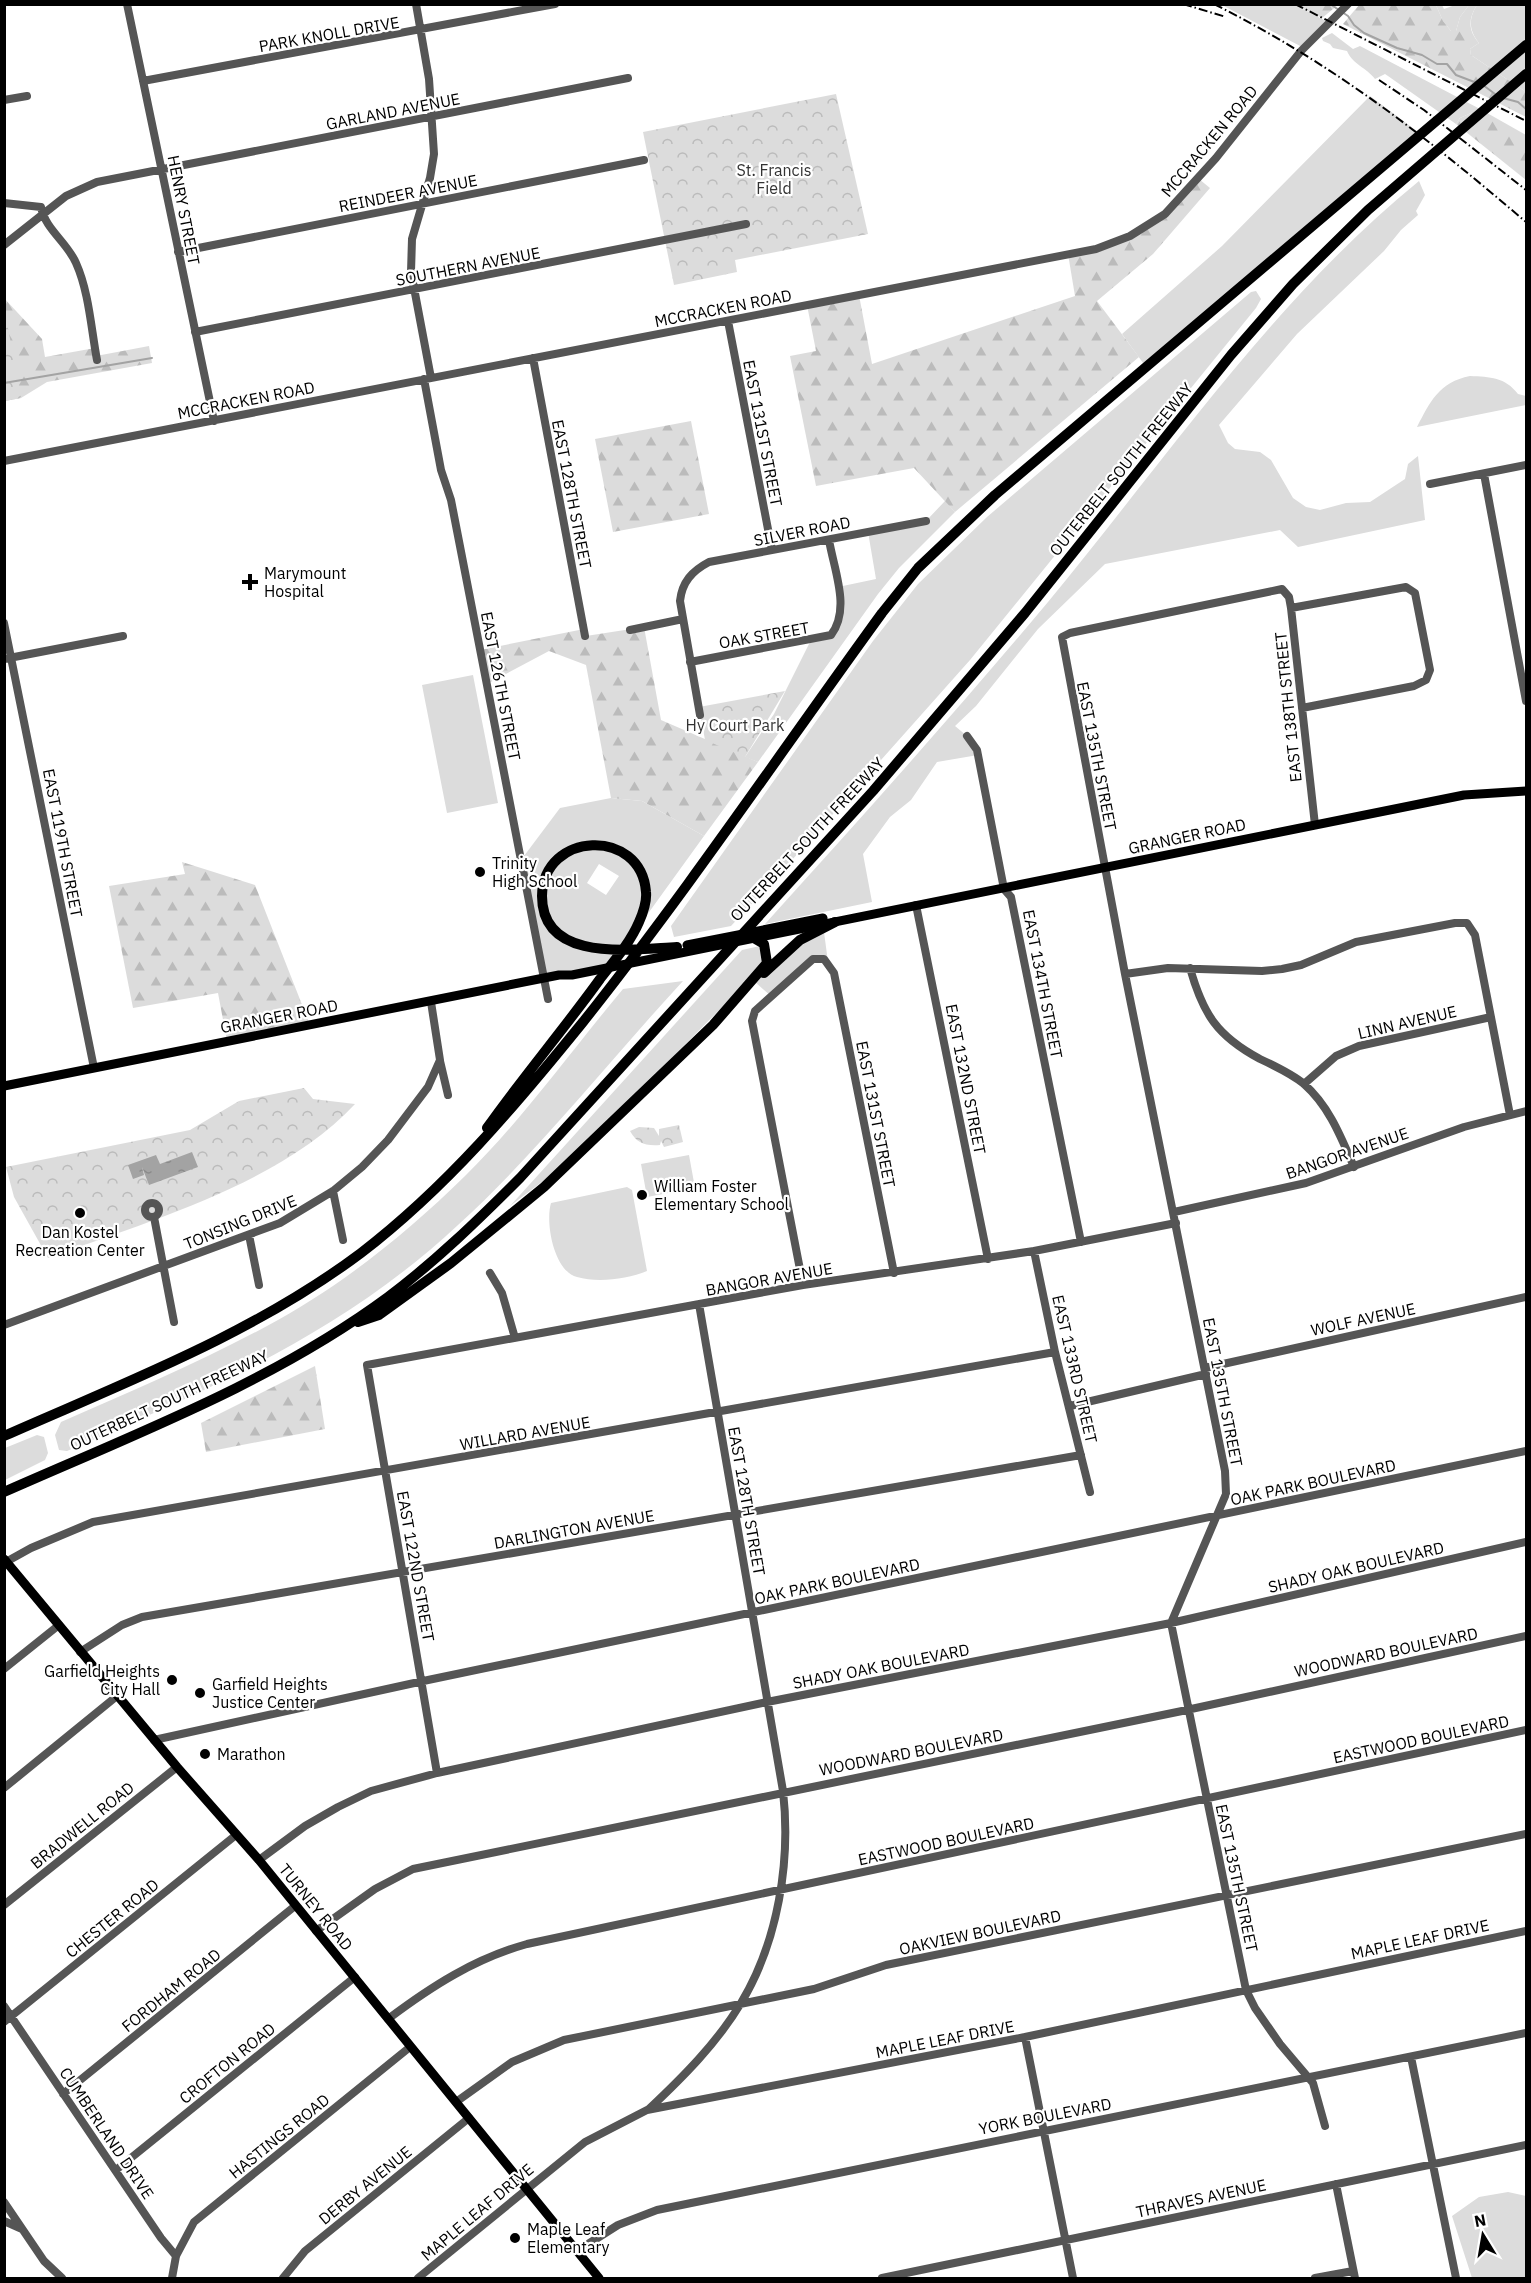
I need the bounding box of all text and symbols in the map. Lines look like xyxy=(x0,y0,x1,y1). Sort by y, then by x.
street label: PARK KNOLL DRIVE xyxy=(257,12,401,56)
street label: MCCRACKEN ROAD xyxy=(1156,81,1262,201)
street label: GARLAND AVENUE xyxy=(324,88,462,134)
street label: HENRY STREET xyxy=(164,154,204,266)
park label: St. Francis Field xyxy=(737,160,811,198)
street label: REINDEER AVENUE xyxy=(337,170,479,216)
street label: SOUTHERN AVENUE xyxy=(394,242,542,290)
street label: MCCRACKEN ROAD xyxy=(653,285,793,331)
street label: EAST 131ST STREET xyxy=(739,358,787,508)
street label: MCCRACKEN ROAD xyxy=(176,377,316,423)
street label: OUTERBELT SOUTH FREEWAY xyxy=(1045,378,1197,560)
street label: EAST 128TH STREET xyxy=(548,418,596,570)
street label: SILVER ROAD xyxy=(752,512,852,550)
place label: Marymount Hospital xyxy=(264,563,346,601)
marker: Marymount Hospital xyxy=(241,573,259,591)
street label: EAST 126TH STREET xyxy=(477,610,525,762)
street label: OAK STREET xyxy=(717,617,811,653)
street label: EAST 138TH STREET xyxy=(1270,631,1306,783)
street label: EAST 135TH STREET xyxy=(1073,680,1121,832)
park label: Hy Court Park xyxy=(686,715,785,735)
street label: OUTERBELT SOUTH FREEWAY xyxy=(726,752,889,925)
street label: EAST 119TH STREET xyxy=(39,767,87,919)
street label: GRANGER ROAD xyxy=(1126,814,1248,858)
place label: Trinity High School xyxy=(492,853,577,891)
marker: Trinity High School xyxy=(473,865,487,879)
street label: EAST 134TH STREET xyxy=(1019,908,1067,1060)
street label: GRANGER ROAD xyxy=(218,995,340,1037)
street label: LINN AVENUE xyxy=(1356,1001,1458,1043)
street label: EAST 132ND STREET xyxy=(942,1002,990,1156)
street label: EAST 131ST STREET xyxy=(852,1039,900,1189)
street label: BANGOR AVENUE xyxy=(1283,1123,1411,1183)
place label: William Foster Elementary School xyxy=(654,1176,789,1214)
marker: William Foster Elementary School xyxy=(635,1188,649,1202)
street label: TONSING DRIVE xyxy=(181,1190,299,1254)
marker: Dan Kostel Recreation Center xyxy=(73,1206,87,1220)
place label: Dan Kostel Recreation Center xyxy=(15,1222,145,1260)
street label: BANGOR AVENUE xyxy=(704,1258,834,1300)
street label: EAST 133RD STREET xyxy=(1048,1293,1102,1445)
street label: WOLF AVENUE xyxy=(1309,1298,1417,1340)
street label: EAST 135TH STREET xyxy=(1199,1316,1247,1468)
street label: OUTERBELT SOUTH FREEWAY xyxy=(66,1345,272,1455)
street label: WILLARD AVENUE xyxy=(458,1412,592,1454)
street label: EAST 128TH STREET xyxy=(724,1425,770,1577)
street label: OAK PARK BOULEVARD xyxy=(1228,1455,1398,1509)
street label: EAST 122ND STREET xyxy=(393,1489,439,1643)
street label: DARLINGTON AVENUE xyxy=(492,1505,656,1553)
street label: SHADY OAK BOULEVARD xyxy=(1266,1537,1446,1597)
street label: OAK PARK BOULEVARD xyxy=(752,1554,922,1608)
street label: WOODWARD BOULEVARD xyxy=(1292,1623,1480,1681)
street label: SHADY OAK BOULEVARD xyxy=(791,1639,971,1693)
place label: Garfield Heights City Hall xyxy=(44,1661,160,1699)
marker: Garfield Heights City Hall xyxy=(165,1673,179,1687)
place label: Garfield Heights Justice Center xyxy=(212,1674,328,1712)
marker: Garfield Heights Justice Center xyxy=(193,1686,207,1700)
street label: EASTWOOD BOULEVARD xyxy=(1331,1711,1511,1767)
street label: WOODWARD BOULEVARD xyxy=(817,1724,1005,1780)
place label: Marathon xyxy=(217,1744,286,1764)
marker: Marathon xyxy=(198,1747,212,1761)
street label: BRADWELL ROAD xyxy=(26,1777,138,1873)
street label: EAST 135TH STREET xyxy=(1212,1802,1262,1954)
street label: EASTWOOD BOULEVARD xyxy=(856,1813,1036,1869)
street label: TURNEY ROAD xyxy=(275,1860,357,1954)
street label: CHESTER ROAD xyxy=(61,1874,163,1962)
street label: OAKVIEW BOULEVARD xyxy=(897,1905,1063,1959)
street label: MAPLE LEAF DRIVE xyxy=(1349,1915,1491,1963)
street label: FORDHAM ROAD xyxy=(118,1944,224,2036)
street label: MAPLE LEAF DRIVE xyxy=(874,2016,1016,2062)
street label: CROFTON ROAD xyxy=(175,2018,279,2108)
street label: CUMBERLAND DRIVE xyxy=(55,2063,159,2203)
street label: HASTINGS ROAD xyxy=(225,2089,333,2183)
street label: YORK BOULEVARD xyxy=(977,2093,1113,2139)
street label: DERBY AVENUE xyxy=(315,2141,415,2229)
street label: MAPLE LEAF DRIVE xyxy=(417,2159,537,2265)
street label: THRAVES AVENUE xyxy=(1134,2174,1268,2222)
north arrow xyxy=(1453,2205,1513,2265)
text: N xyxy=(1473,2209,1488,2231)
place label: Maple Leaf Elementary xyxy=(527,2219,609,2257)
marker: Maple Leaf Elementary xyxy=(508,2231,522,2245)

